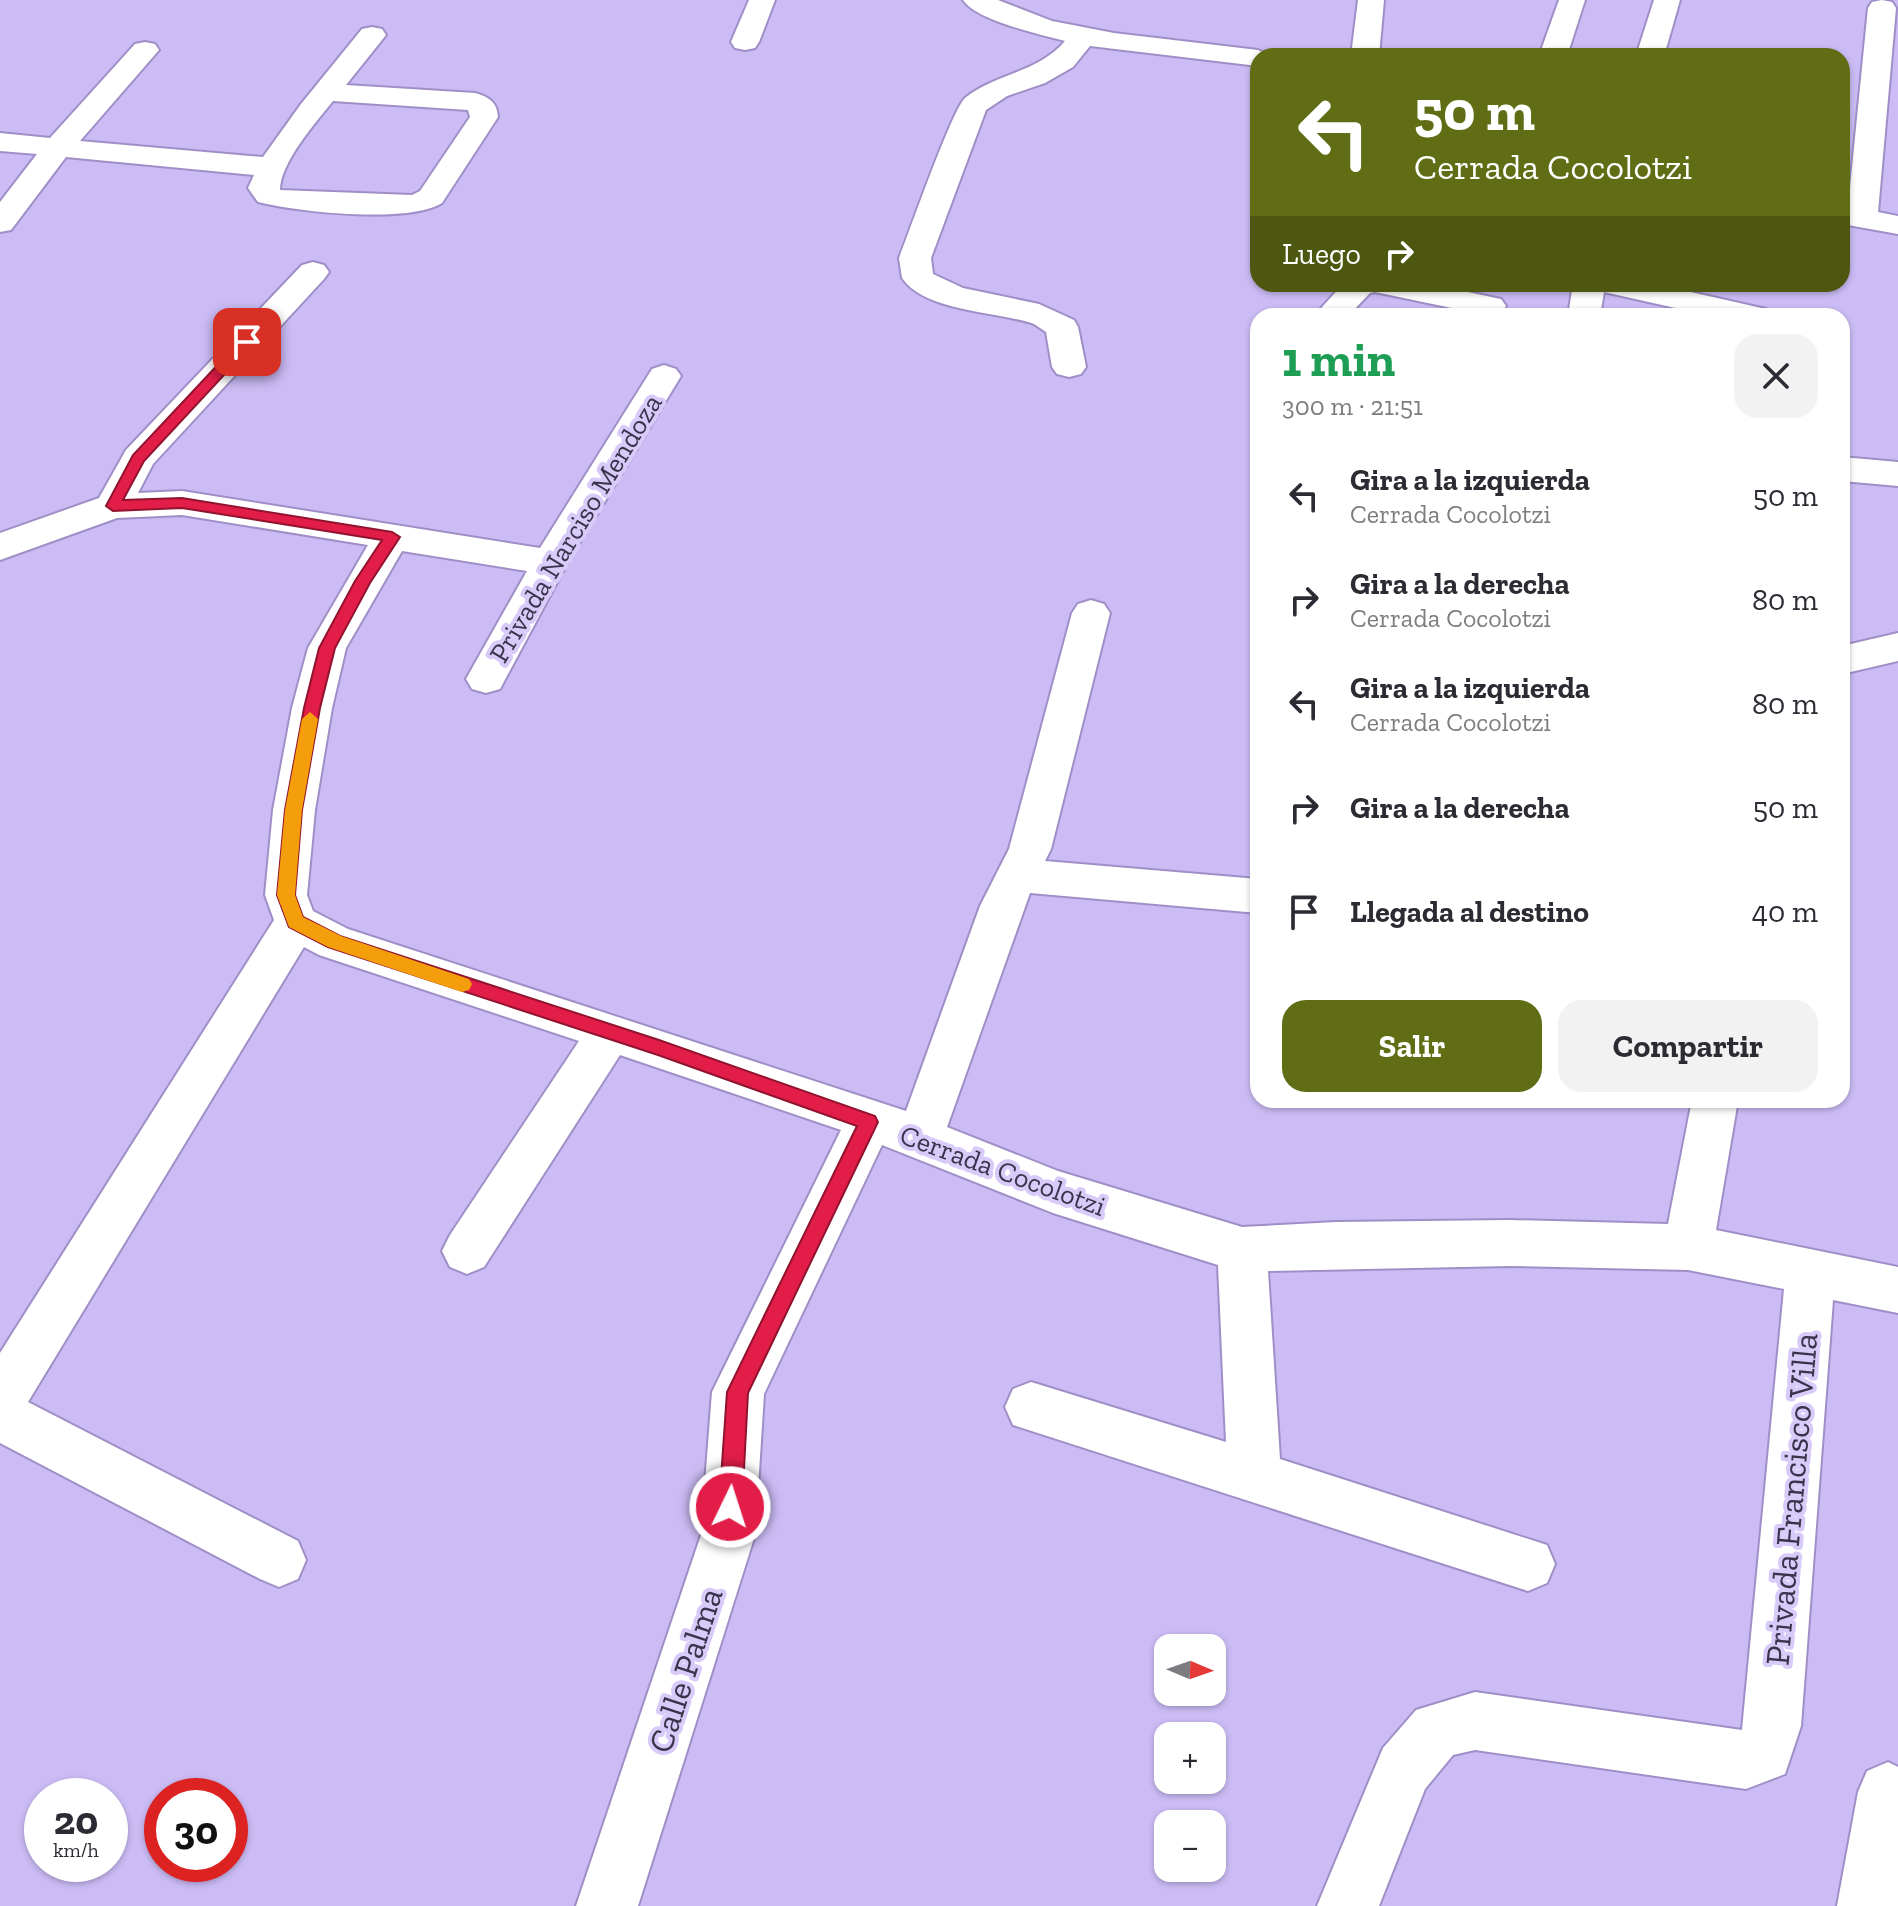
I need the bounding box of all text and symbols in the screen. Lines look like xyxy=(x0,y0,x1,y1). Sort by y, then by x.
text: 50 m xyxy=(1414,77,1535,144)
icon: left xyxy=(1282,80,1386,184)
text: Cerrada Cocolotzi xyxy=(1414,145,1692,188)
icon: right xyxy=(1377,232,1421,276)
text: Luego xyxy=(1282,236,1361,272)
pin xyxy=(213,308,281,376)
icon: arrive xyxy=(225,320,269,364)
text: 1 min xyxy=(1282,331,1395,388)
button: close xyxy=(1734,334,1818,418)
street label: Privada Narciso Mendoza xyxy=(482,388,669,668)
text: 300 m · 21:51 xyxy=(1282,390,1423,422)
text: Gira a la izquierda xyxy=(1350,462,1590,498)
icon: left xyxy=(1282,474,1326,518)
text: 50 m xyxy=(1753,478,1818,514)
text: Cerrada Cocolotzi xyxy=(1350,498,1551,530)
text: Gira a la derecha xyxy=(1350,566,1570,602)
icon: right xyxy=(1282,578,1326,622)
text: 80 m xyxy=(1752,582,1818,618)
text: Cerrada Cocolotzi xyxy=(1350,602,1551,634)
text: Gira a la izquierda xyxy=(1350,670,1590,706)
icon: left xyxy=(1282,682,1326,726)
text: 80 m xyxy=(1752,686,1818,722)
text: Cerrada Cocolotzi xyxy=(1350,706,1551,738)
icon: right xyxy=(1282,786,1326,830)
text: Gira a la derecha xyxy=(1350,790,1570,826)
text: 50 m xyxy=(1753,790,1818,826)
icon: arrive xyxy=(1282,890,1326,934)
text: Llegada al destino xyxy=(1350,894,1589,930)
text: 40 m xyxy=(1752,894,1818,930)
button: Salir xyxy=(1282,1000,1542,1092)
button: Compartir xyxy=(1558,1000,1818,1092)
street label: Cerrada Cocolotzi xyxy=(896,1118,1110,1223)
street label: Privada Francisco Villa xyxy=(1757,1331,1826,1667)
position arrow xyxy=(688,1465,772,1549)
street label: Calle Palma xyxy=(640,1583,731,1758)
north arrow xyxy=(1154,1634,1226,1706)
map controls xyxy=(1154,1634,1226,1882)
button: + xyxy=(1154,1722,1226,1794)
speed limit sign: 30 xyxy=(144,1778,248,1882)
text: 20 xyxy=(54,1796,98,1844)
button: − xyxy=(1154,1810,1226,1882)
text: km/h xyxy=(53,1838,99,1862)

